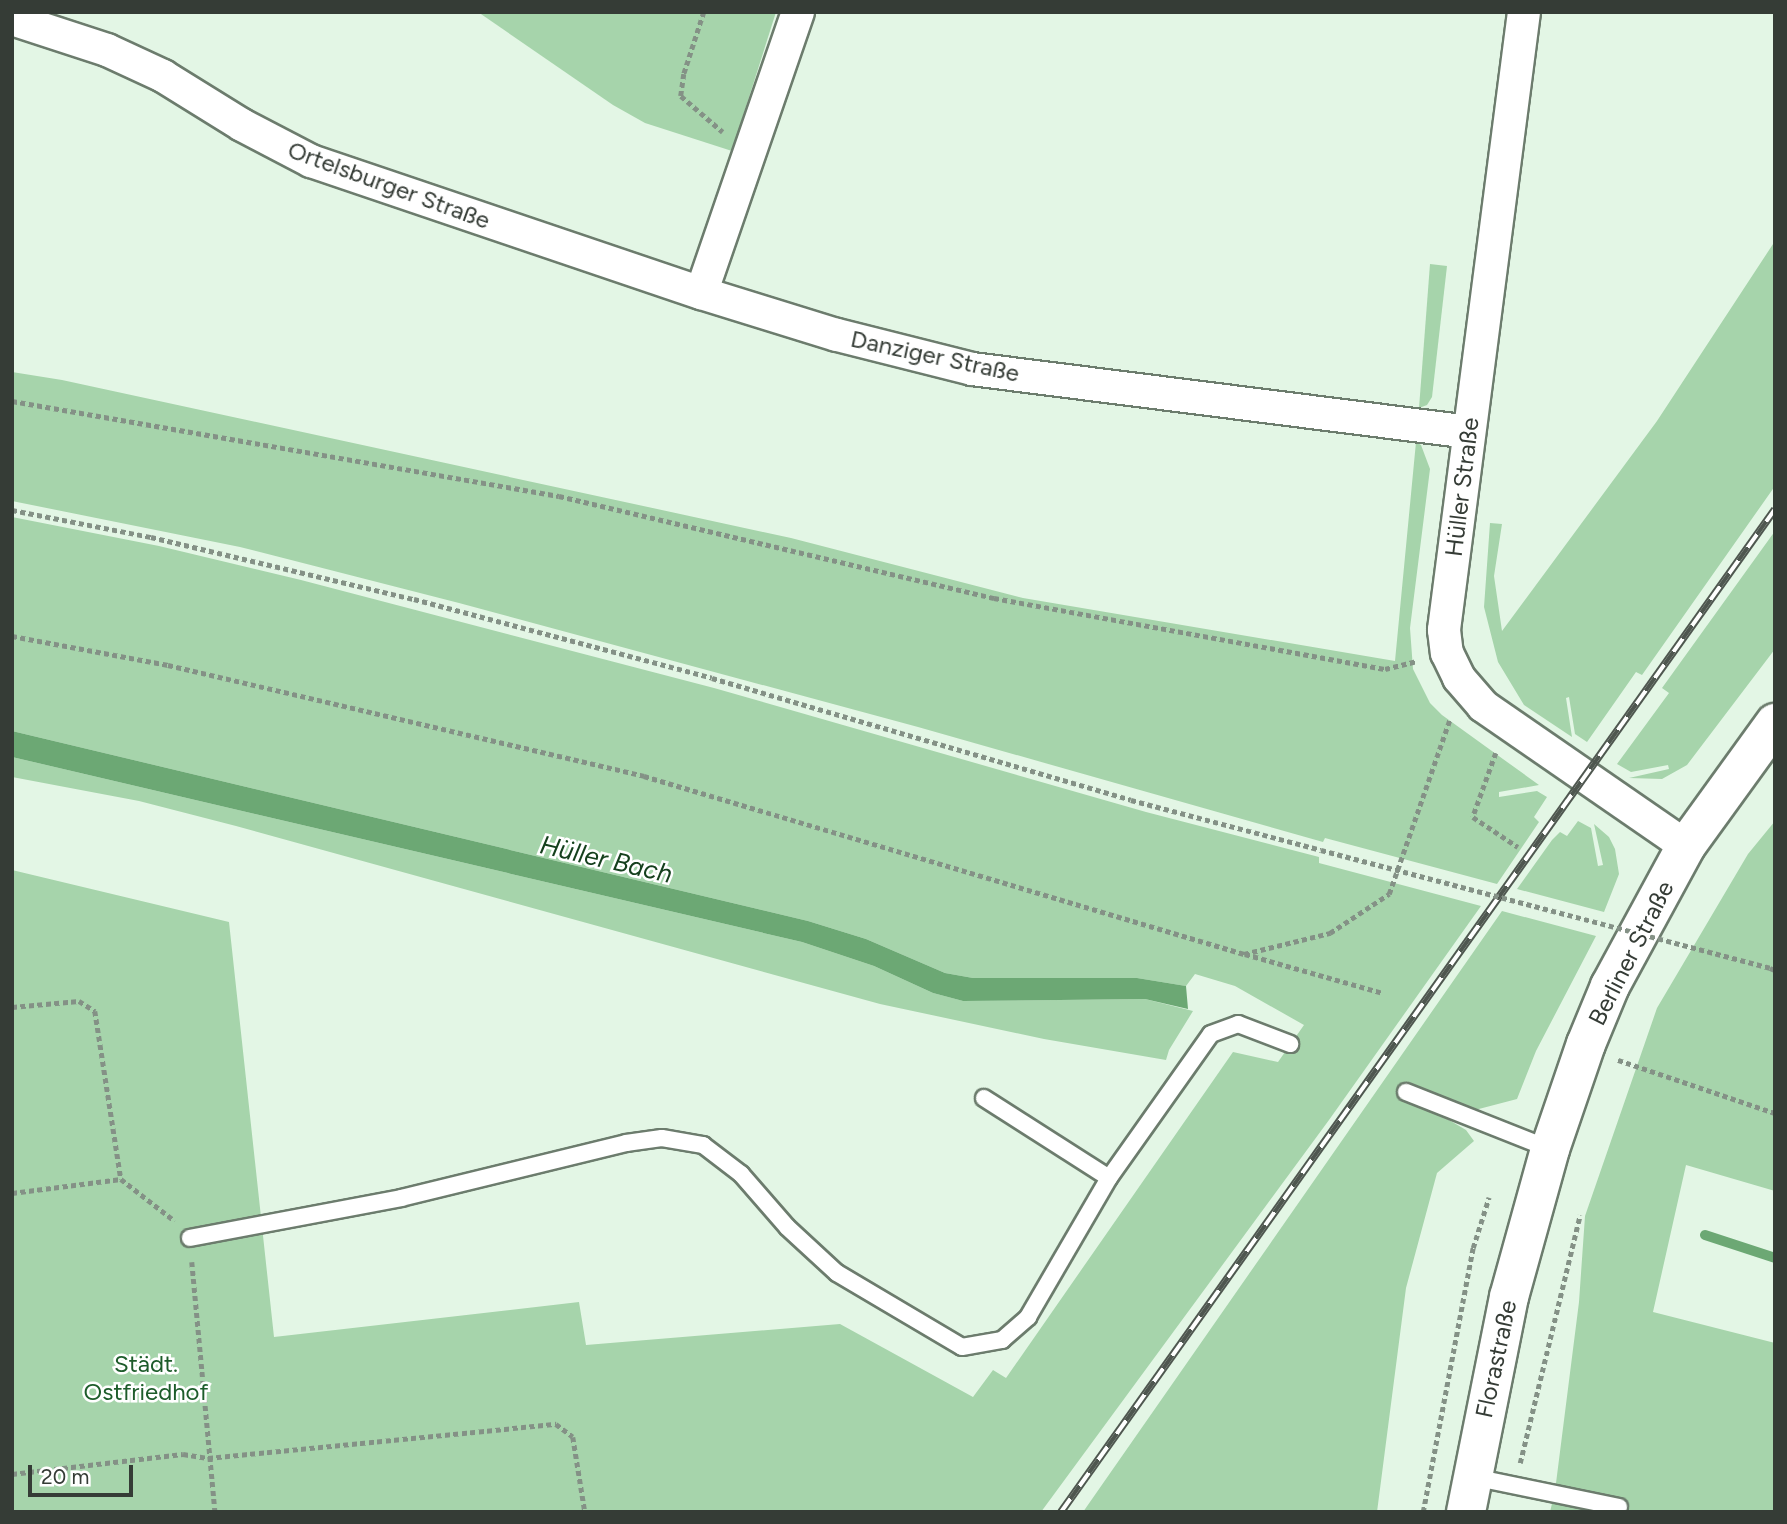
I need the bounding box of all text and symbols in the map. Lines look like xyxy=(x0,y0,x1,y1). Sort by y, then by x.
street label: Ortelsburger Straße xyxy=(284,135,494,235)
street label: Danziger Straße xyxy=(848,324,1022,388)
street label: Hüller Straße xyxy=(1439,416,1485,558)
water label: Hüller Bach xyxy=(537,830,675,890)
street label: Berliner Straße xyxy=(1582,876,1680,1030)
street label: Florastraße xyxy=(1469,1297,1523,1421)
park label: Städt. Ostfriedhof xyxy=(84,1350,208,1406)
scale bar xyxy=(32,1450,136,1494)
text: 20 m xyxy=(41,1464,89,1489)

